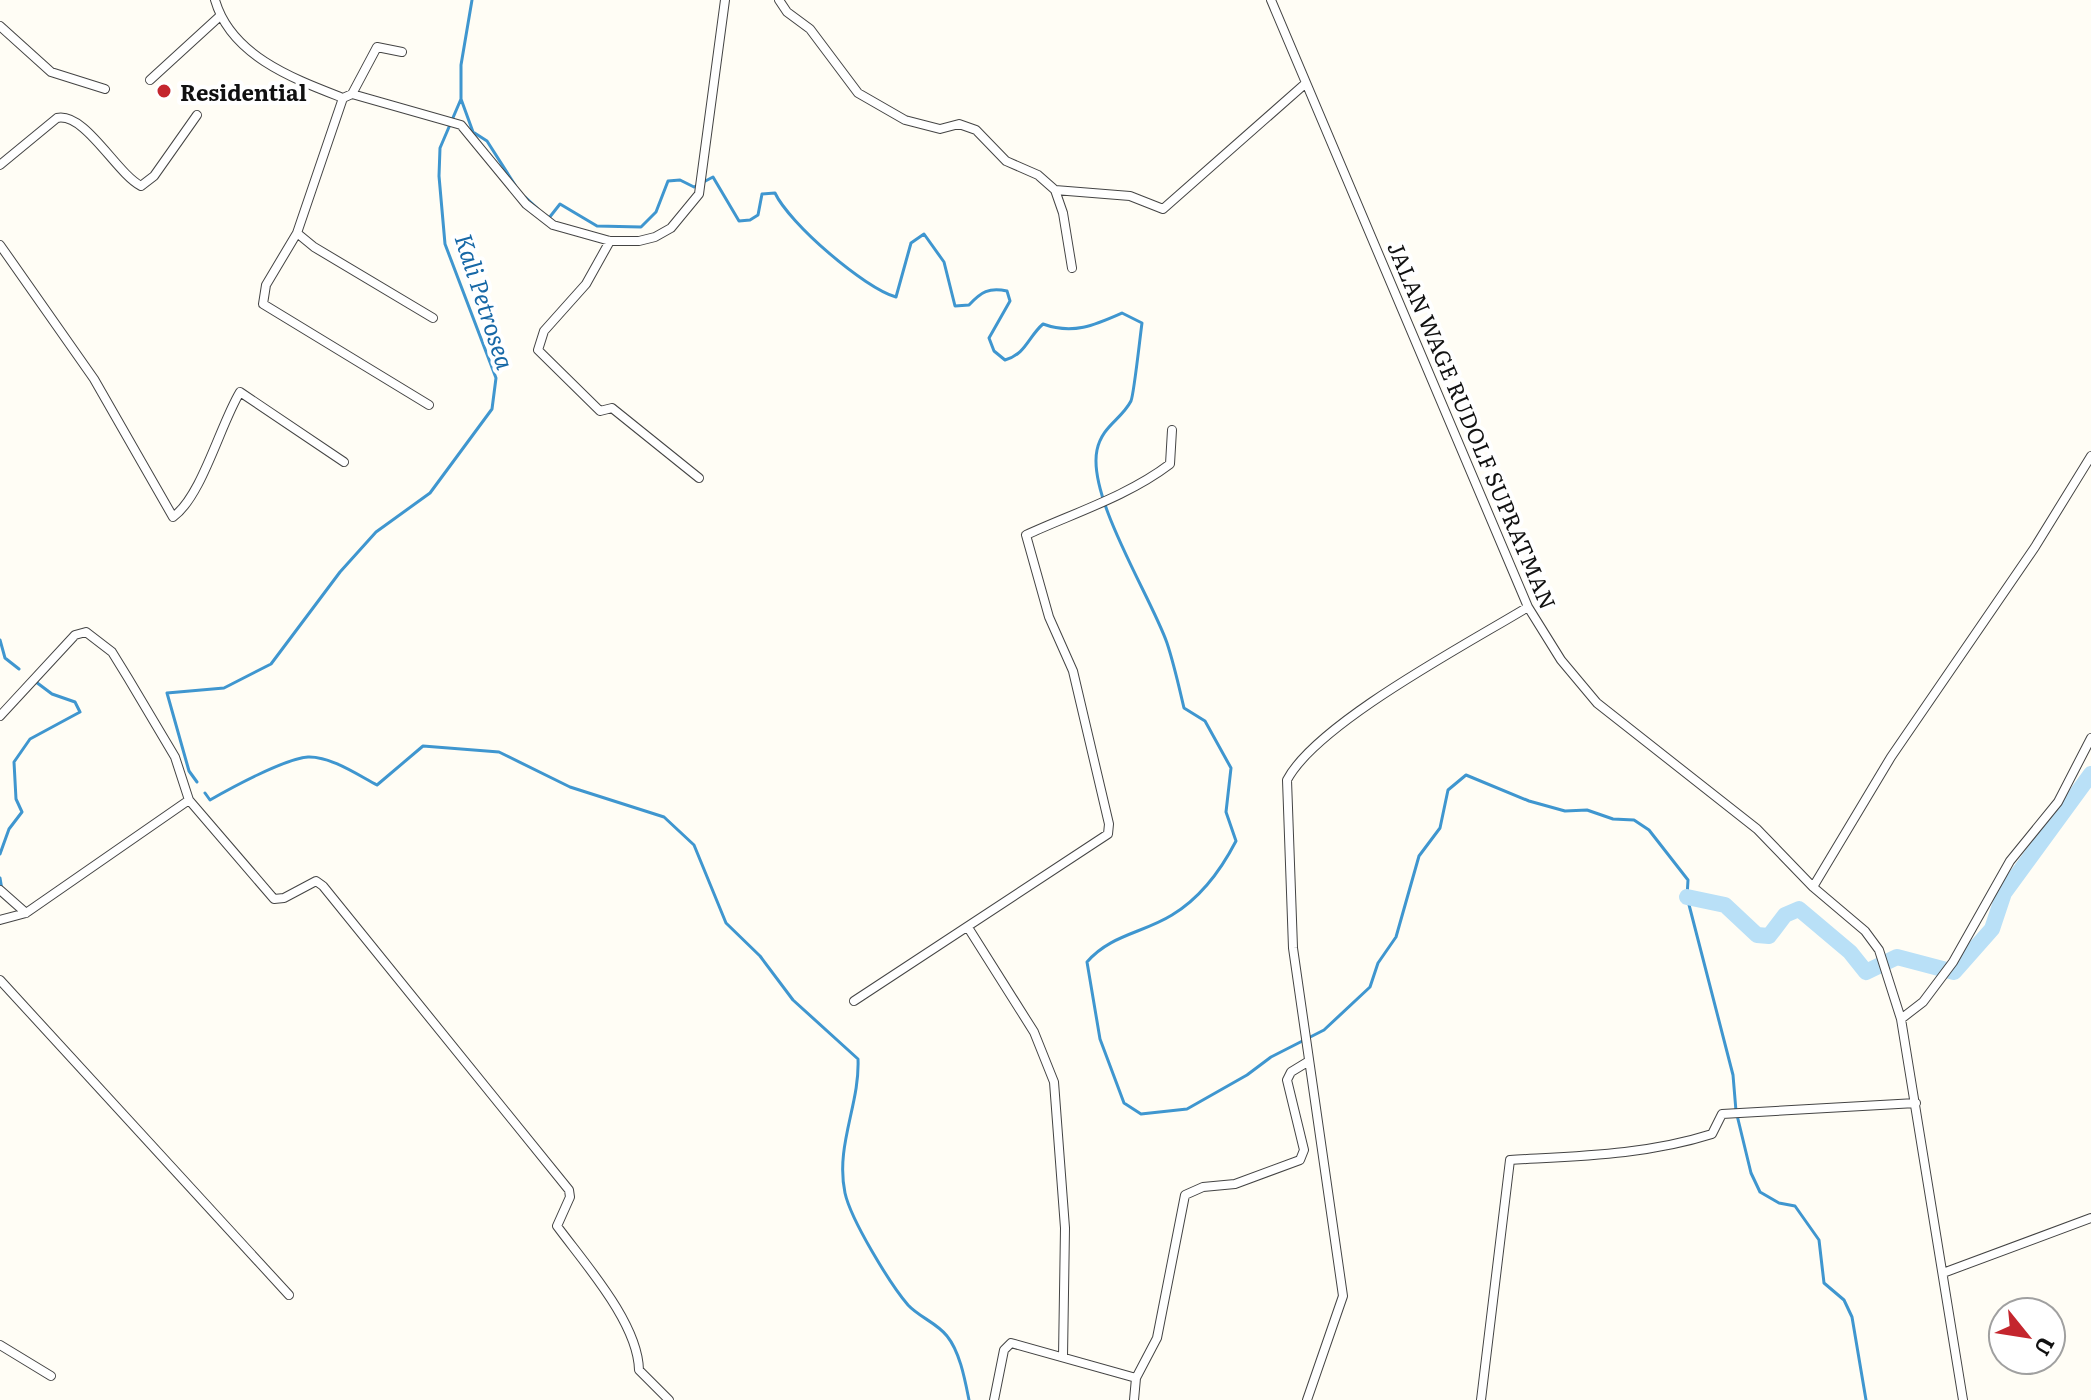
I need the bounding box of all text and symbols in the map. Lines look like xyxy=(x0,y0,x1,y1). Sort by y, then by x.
place label: Residential xyxy=(180,75,307,108)
marker: Residential xyxy=(155,82,173,100)
water label: Kali Petrosea xyxy=(448,229,524,373)
street label: JALAN WAGE RUDOLF SUPRATMAN xyxy=(1380,236,1566,614)
north arrow xyxy=(1987,1296,2067,1376)
text: U xyxy=(2027,1331,2064,1362)

